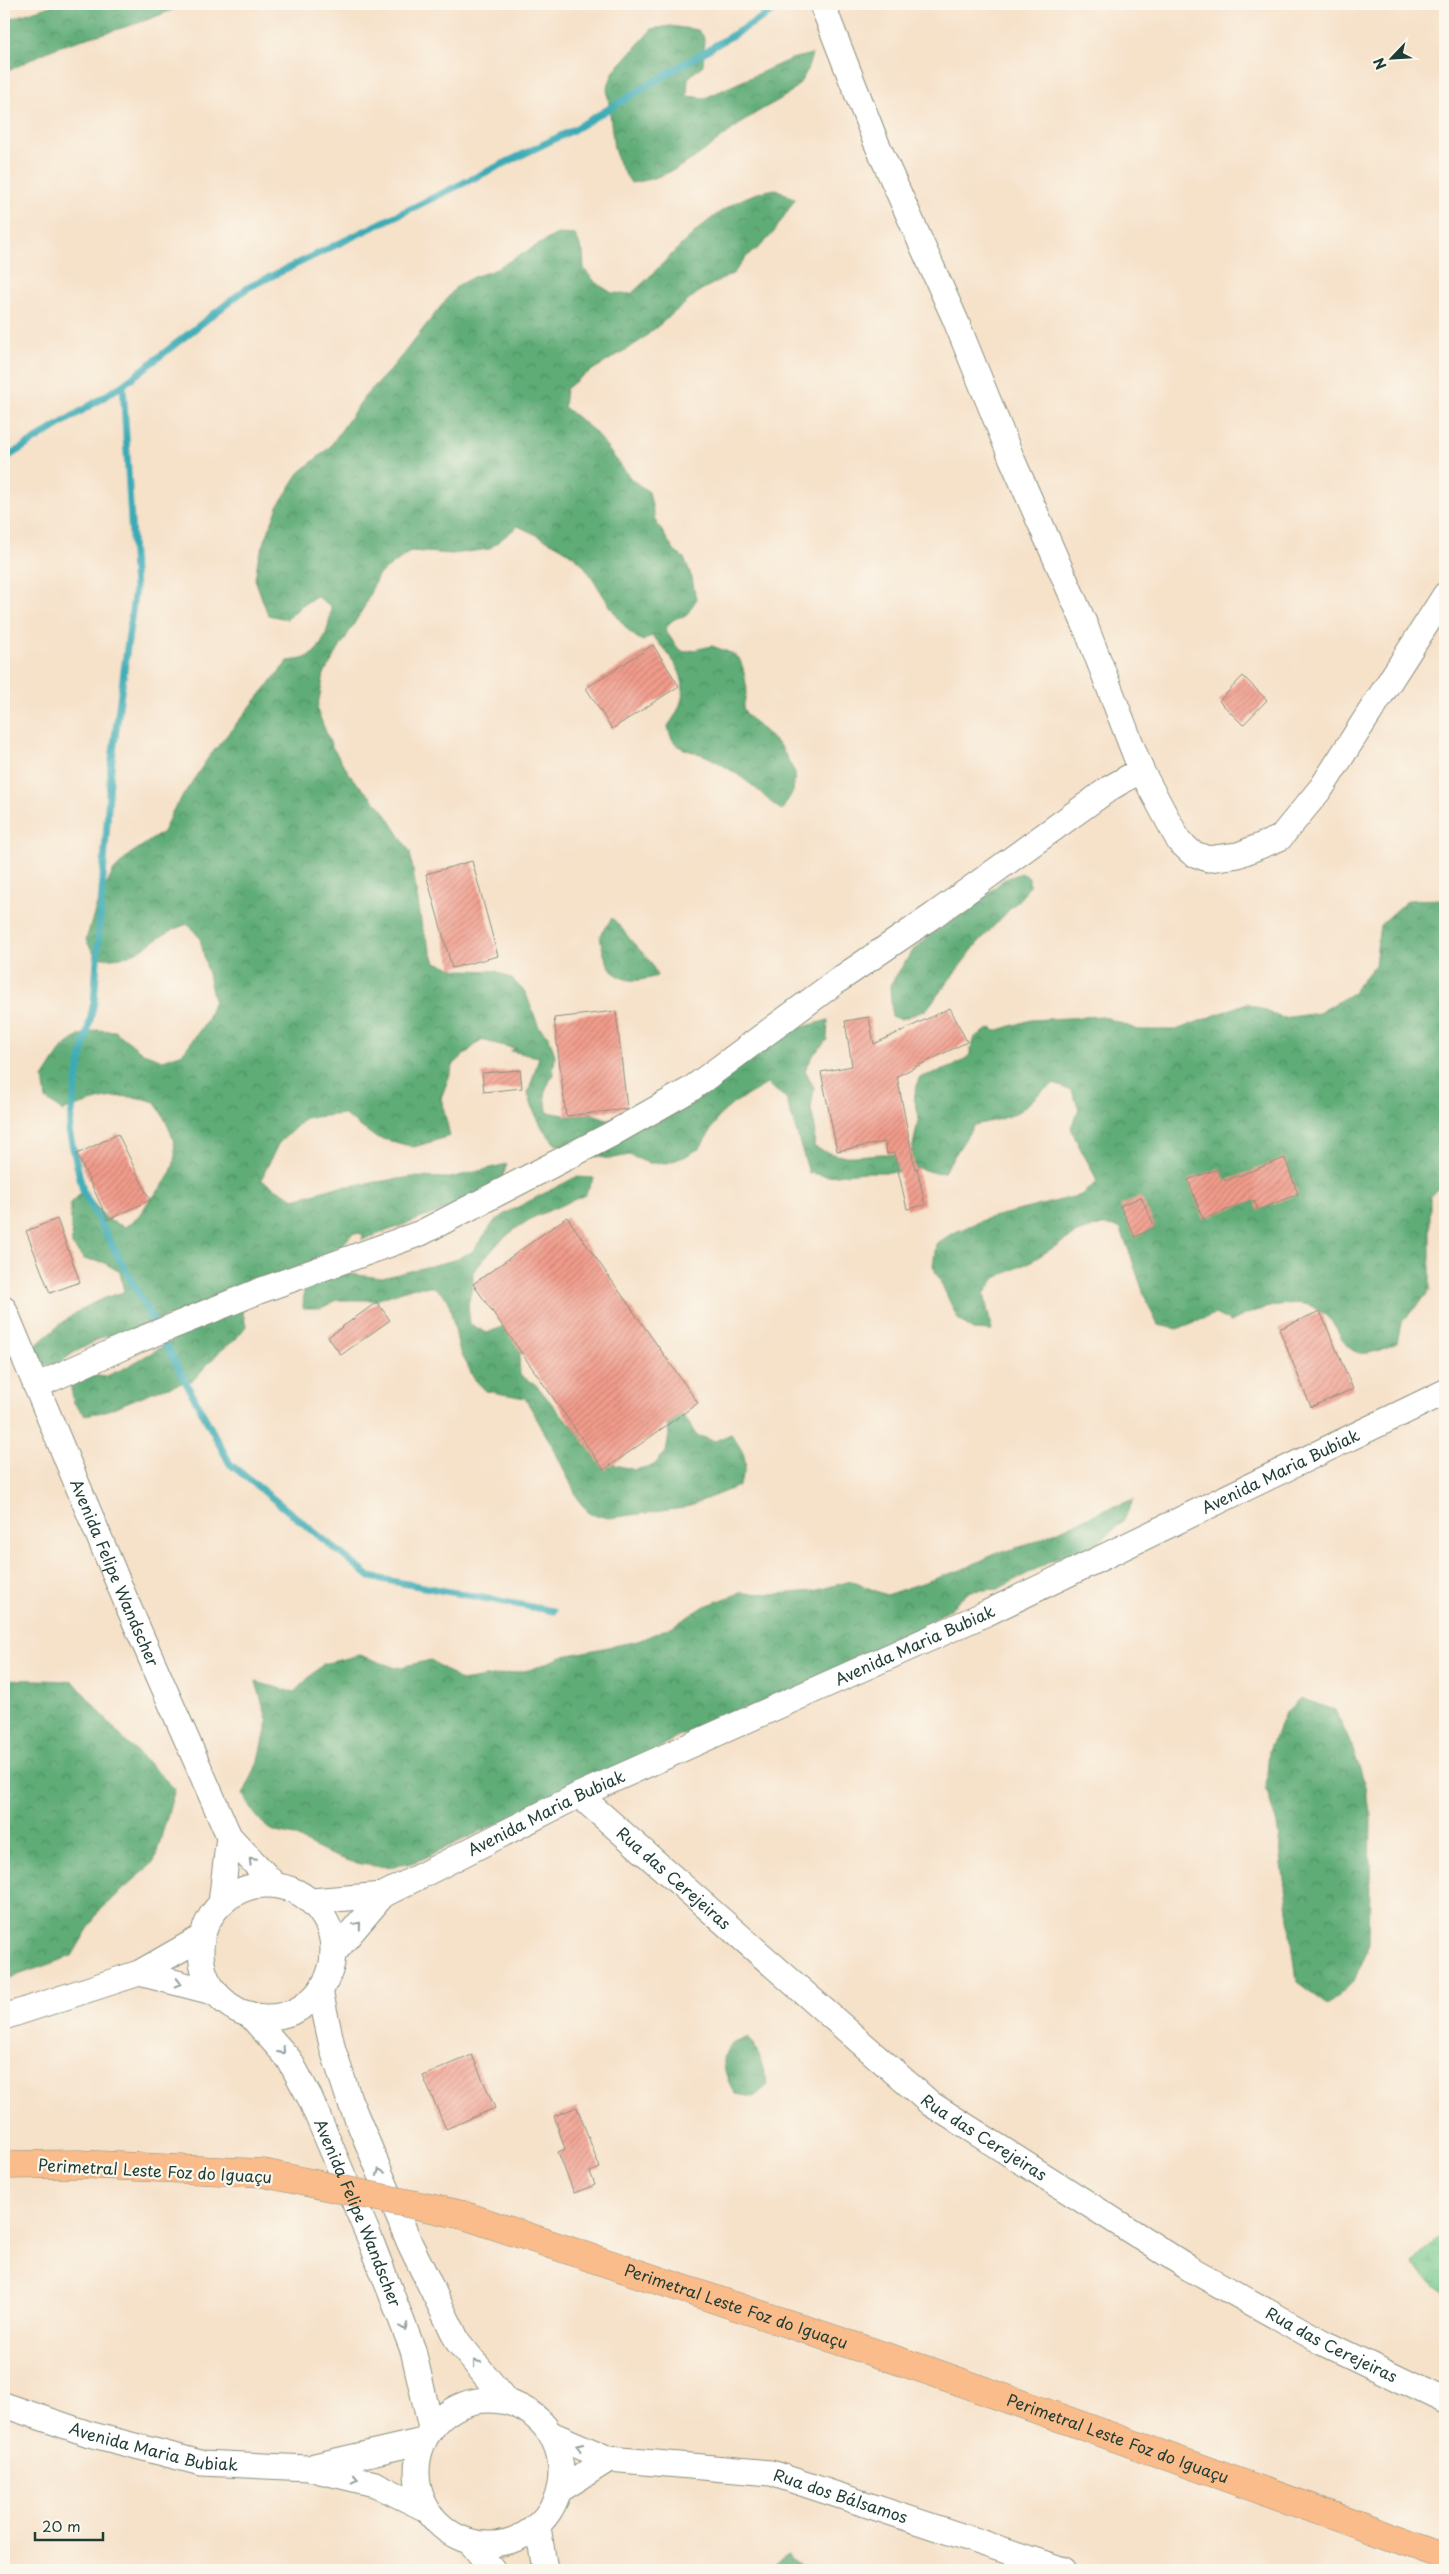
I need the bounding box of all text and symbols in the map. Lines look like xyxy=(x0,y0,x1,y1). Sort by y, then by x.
north arrow xyxy=(1366,32,1416,82)
text: N xyxy=(1368,54,1392,73)
street label: Avenida Maria Bubiak xyxy=(1197,1422,1363,1519)
street label: Avenida Felipe Wandscher xyxy=(65,1475,166,1670)
street label: Avenida Maria Bubiak xyxy=(831,1598,999,1690)
street label: Avenida Maria Bubiak xyxy=(463,1763,629,1861)
street label: Rua das Cerejeiras xyxy=(612,1821,737,1934)
one-way arrow xyxy=(249,1857,258,1866)
one-way arrow xyxy=(353,1921,362,1930)
one-way arrow xyxy=(173,1977,182,1988)
one-way arrow xyxy=(276,2045,285,2054)
street label: Rua das Cerejeiras xyxy=(916,2088,1052,2186)
street label: Avenida Felipe Wandscher xyxy=(309,2115,408,2311)
street label: Perimetral Leste Foz do Iguaçu xyxy=(38,2152,273,2188)
one-way arrow xyxy=(375,2168,386,2177)
street label: Perimetral Leste Foz do Iguaçu xyxy=(622,2257,851,2354)
street label: Rua das Cerejeiras xyxy=(1262,2300,1402,2387)
one-way arrow xyxy=(399,2322,409,2330)
one-way arrow xyxy=(473,2360,481,2369)
street label: Perimetral Leste Foz do Iguaçu xyxy=(1004,2387,1232,2488)
street label: Avenida Maria Bubiak xyxy=(66,2415,239,2476)
one-way arrow xyxy=(576,2442,585,2453)
street label: Rua dos Bálsamos xyxy=(771,2462,911,2528)
one-way arrow xyxy=(351,2473,360,2484)
scale bar xyxy=(35,2509,102,2541)
text: 20 m xyxy=(42,2514,81,2537)

